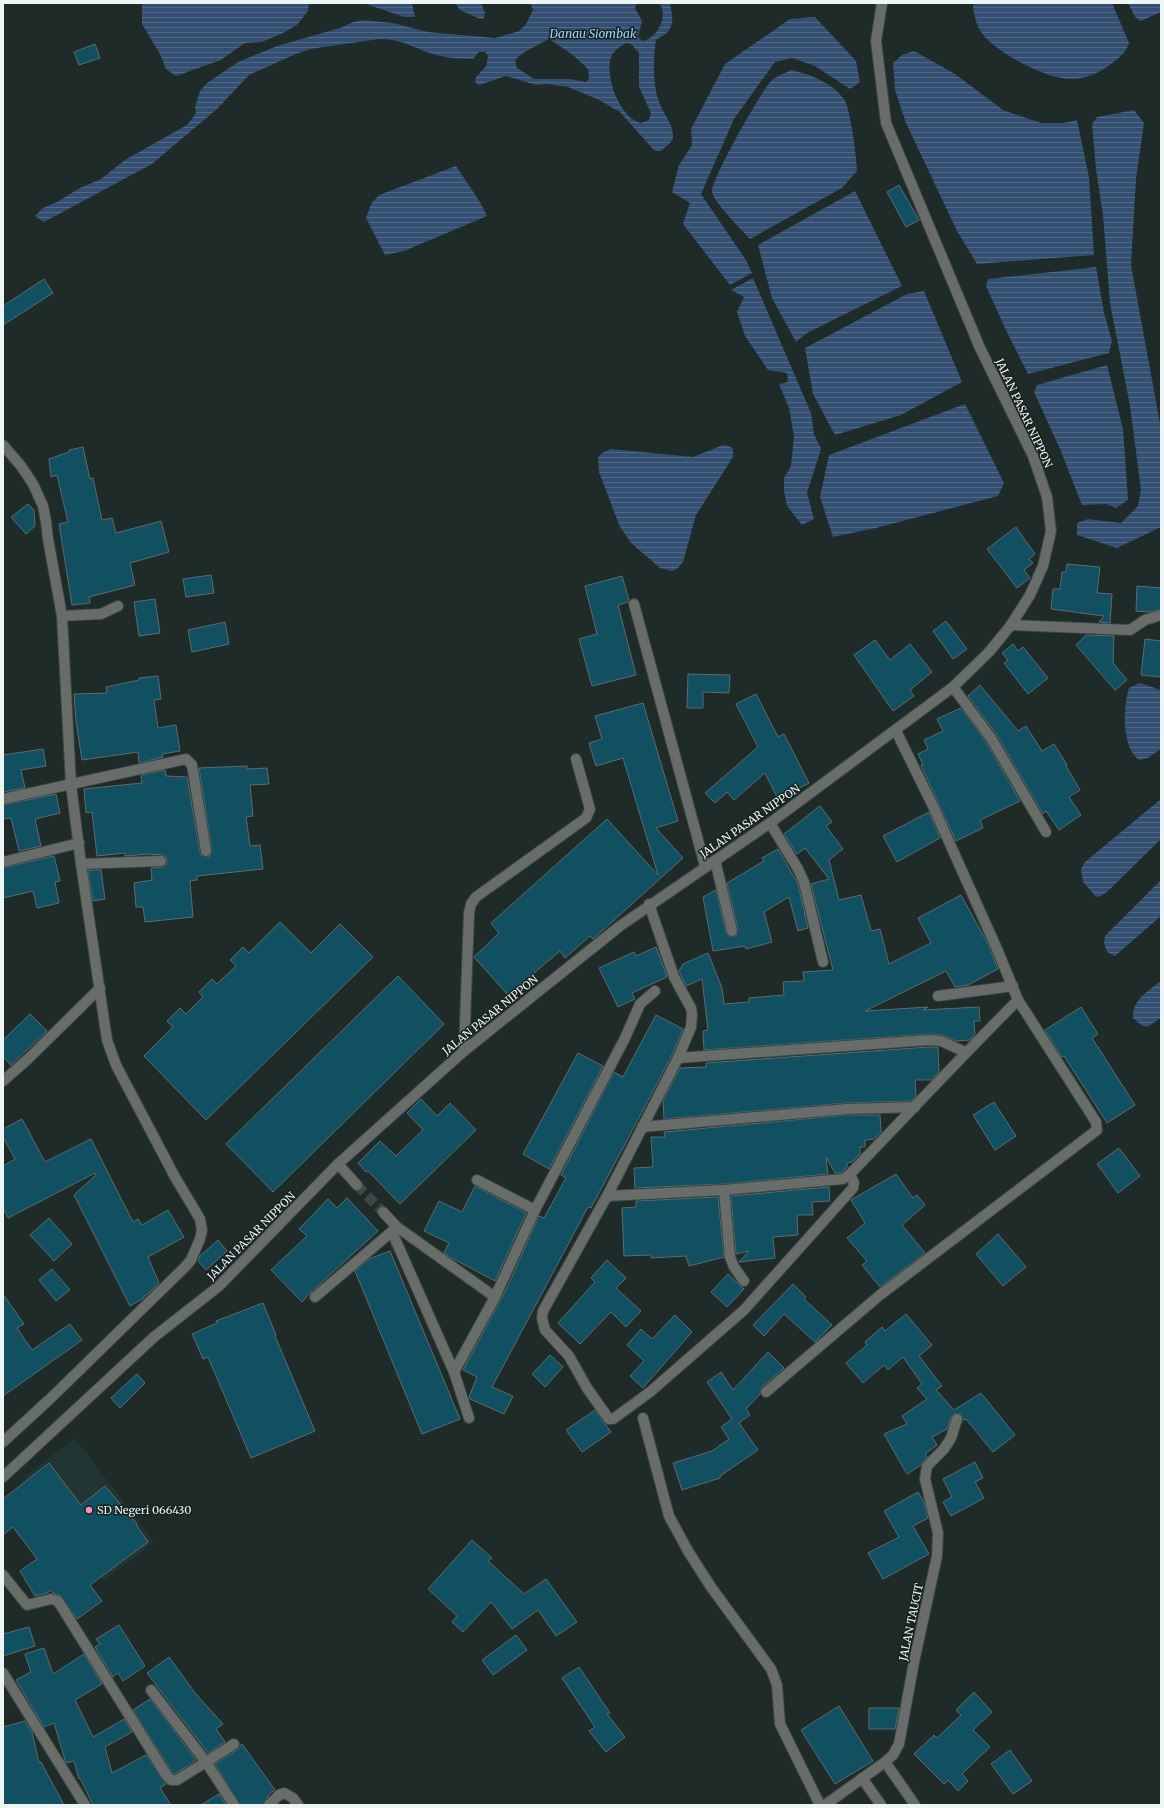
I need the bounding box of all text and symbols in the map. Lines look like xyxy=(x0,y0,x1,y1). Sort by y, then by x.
water label: Danau Siombak xyxy=(549,26,637,41)
street label: JALAN PASAR NIPPON xyxy=(992,355,1056,470)
street label: JALAN PASAR NIPPON xyxy=(696,781,803,861)
street label: JALAN PASAR NIPPON xyxy=(439,972,541,1059)
street label: JALAN PASAR NIPPON xyxy=(203,1189,298,1284)
place label: SD Negeri 066430 xyxy=(97,1503,191,1517)
marker: SD Negeri 066430 xyxy=(84,1505,94,1515)
street label: JALAN TAUCIT xyxy=(896,1582,926,1663)

